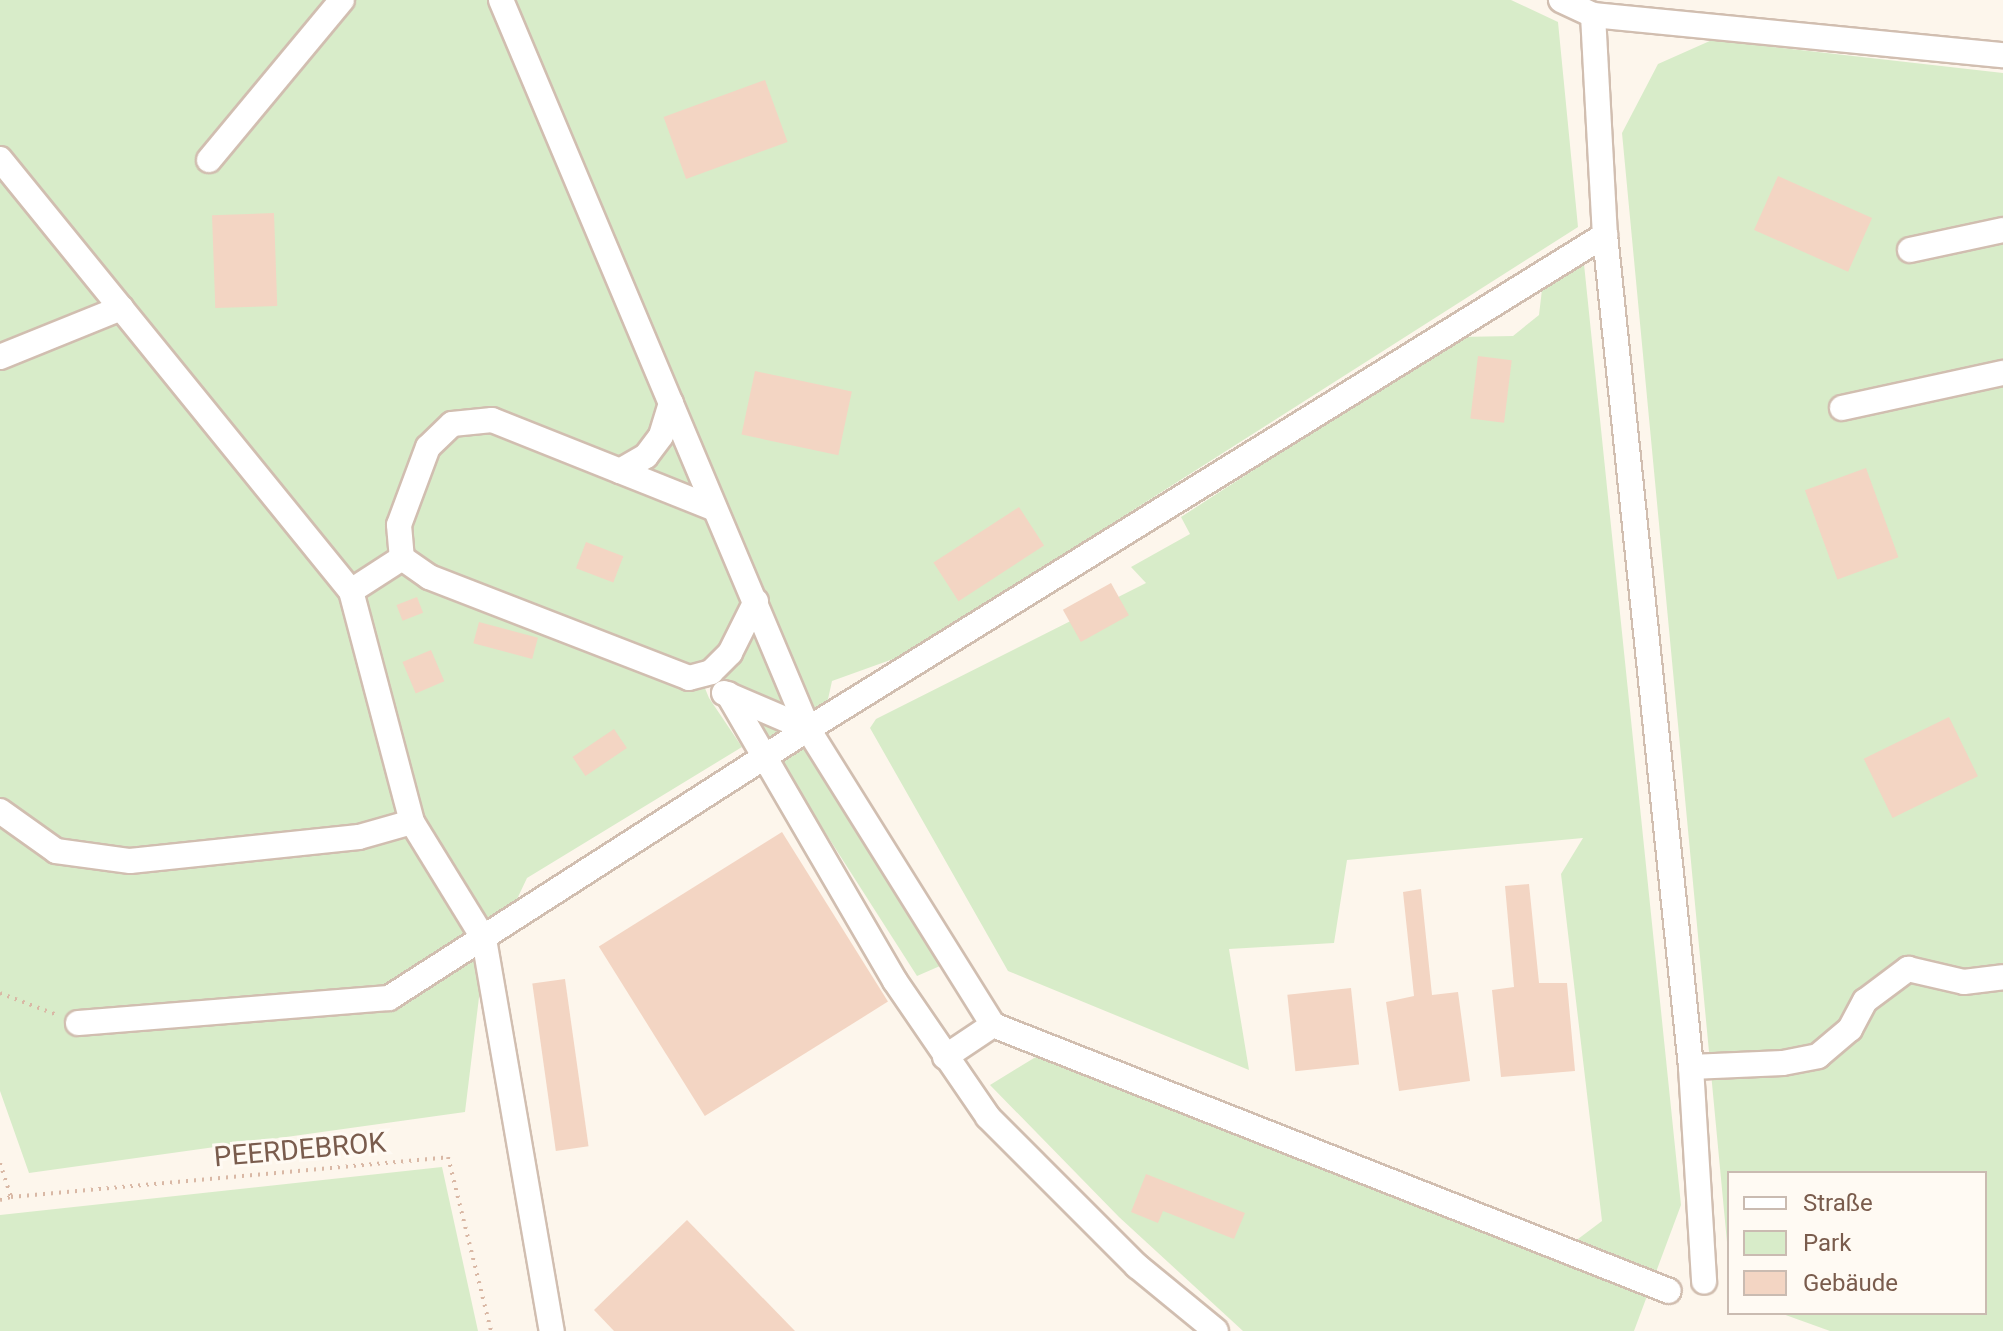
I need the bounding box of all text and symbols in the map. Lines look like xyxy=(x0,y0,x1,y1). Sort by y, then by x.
street label: PEERDEBROK xyxy=(213,1126,387,1174)
legend xyxy=(1727,1171,1987,1315)
text: Straße xyxy=(1803,1189,1873,1217)
text: Park xyxy=(1803,1229,1851,1257)
text: Gebäude xyxy=(1803,1269,1898,1297)

